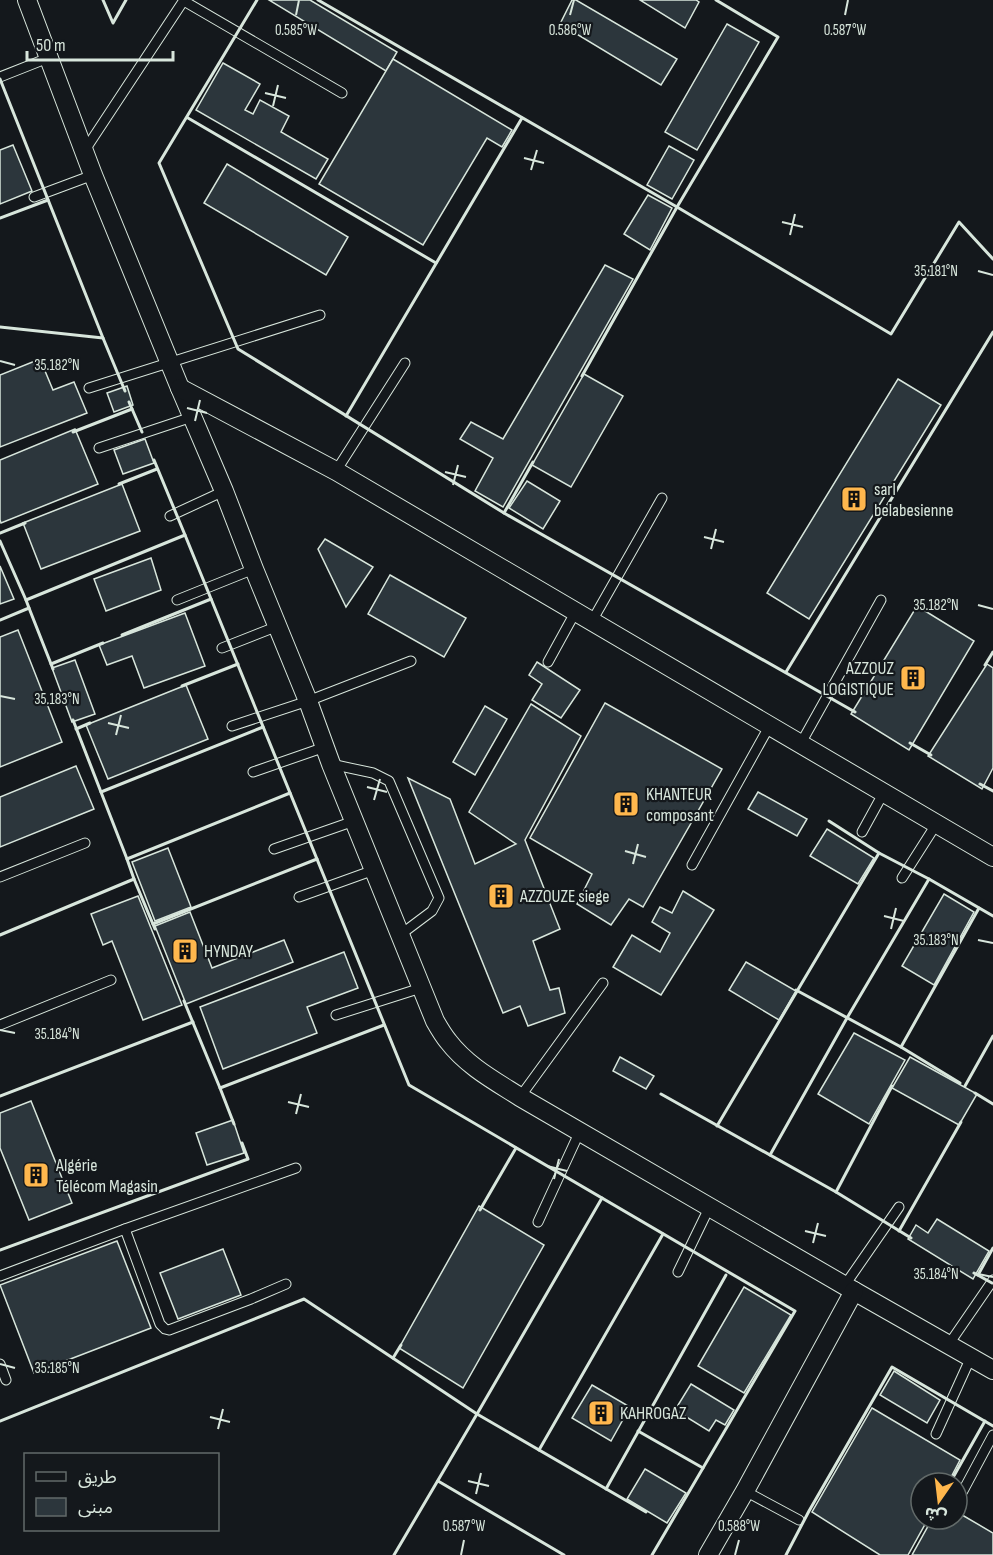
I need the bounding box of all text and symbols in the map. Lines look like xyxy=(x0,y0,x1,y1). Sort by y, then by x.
text: 0.585°W xyxy=(275,21,317,40)
text: 0.586°W xyxy=(549,21,591,40)
text: 0.587°W xyxy=(824,21,866,40)
scale bar xyxy=(27,24,172,62)
text: 50 m xyxy=(36,35,66,56)
text: 35.181°N xyxy=(914,262,958,281)
text: 35.182°N xyxy=(34,356,80,375)
place label: sarl belabesienne xyxy=(874,479,953,521)
building icon: sarl belabesienne xyxy=(839,484,869,514)
text: 35.182°N xyxy=(913,596,959,615)
place label: AZZOUZ LOGISTIQUE xyxy=(822,658,895,700)
building icon: AZZOUZ LOGISTIQUE xyxy=(898,663,928,693)
text: 35.183°N xyxy=(34,690,80,709)
place label: KHANTEUR composant xyxy=(646,784,714,826)
building icon: KHANTEUR composant xyxy=(611,789,641,819)
building icon: AZZOUZE siege xyxy=(486,881,516,911)
place label: AZZOUZE siege xyxy=(519,886,610,907)
text: 35.183°N xyxy=(913,931,959,950)
building icon: HYNDAY xyxy=(170,936,200,966)
place label: HYNDAY xyxy=(204,941,253,962)
text: 35.184°N xyxy=(34,1025,80,1044)
place label: Algérie Télécom Magasin xyxy=(55,1155,158,1197)
building icon: Algérie Télécom Magasin xyxy=(21,1160,51,1190)
text: 35.184°N xyxy=(913,1265,959,1284)
text: 35.185°N xyxy=(34,1359,80,1378)
building icon: KAHROGAZ xyxy=(586,1398,616,1428)
place label: KAHROGAZ xyxy=(620,1403,687,1424)
legend xyxy=(24,1453,219,1531)
text: طريق xyxy=(78,1467,117,1488)
north arrow xyxy=(909,1471,969,1531)
text: مبنى xyxy=(78,1497,113,1518)
text: ش xyxy=(923,1502,949,1526)
text: 0.587°W xyxy=(443,1517,485,1536)
text: 0.588°W xyxy=(718,1517,760,1536)

